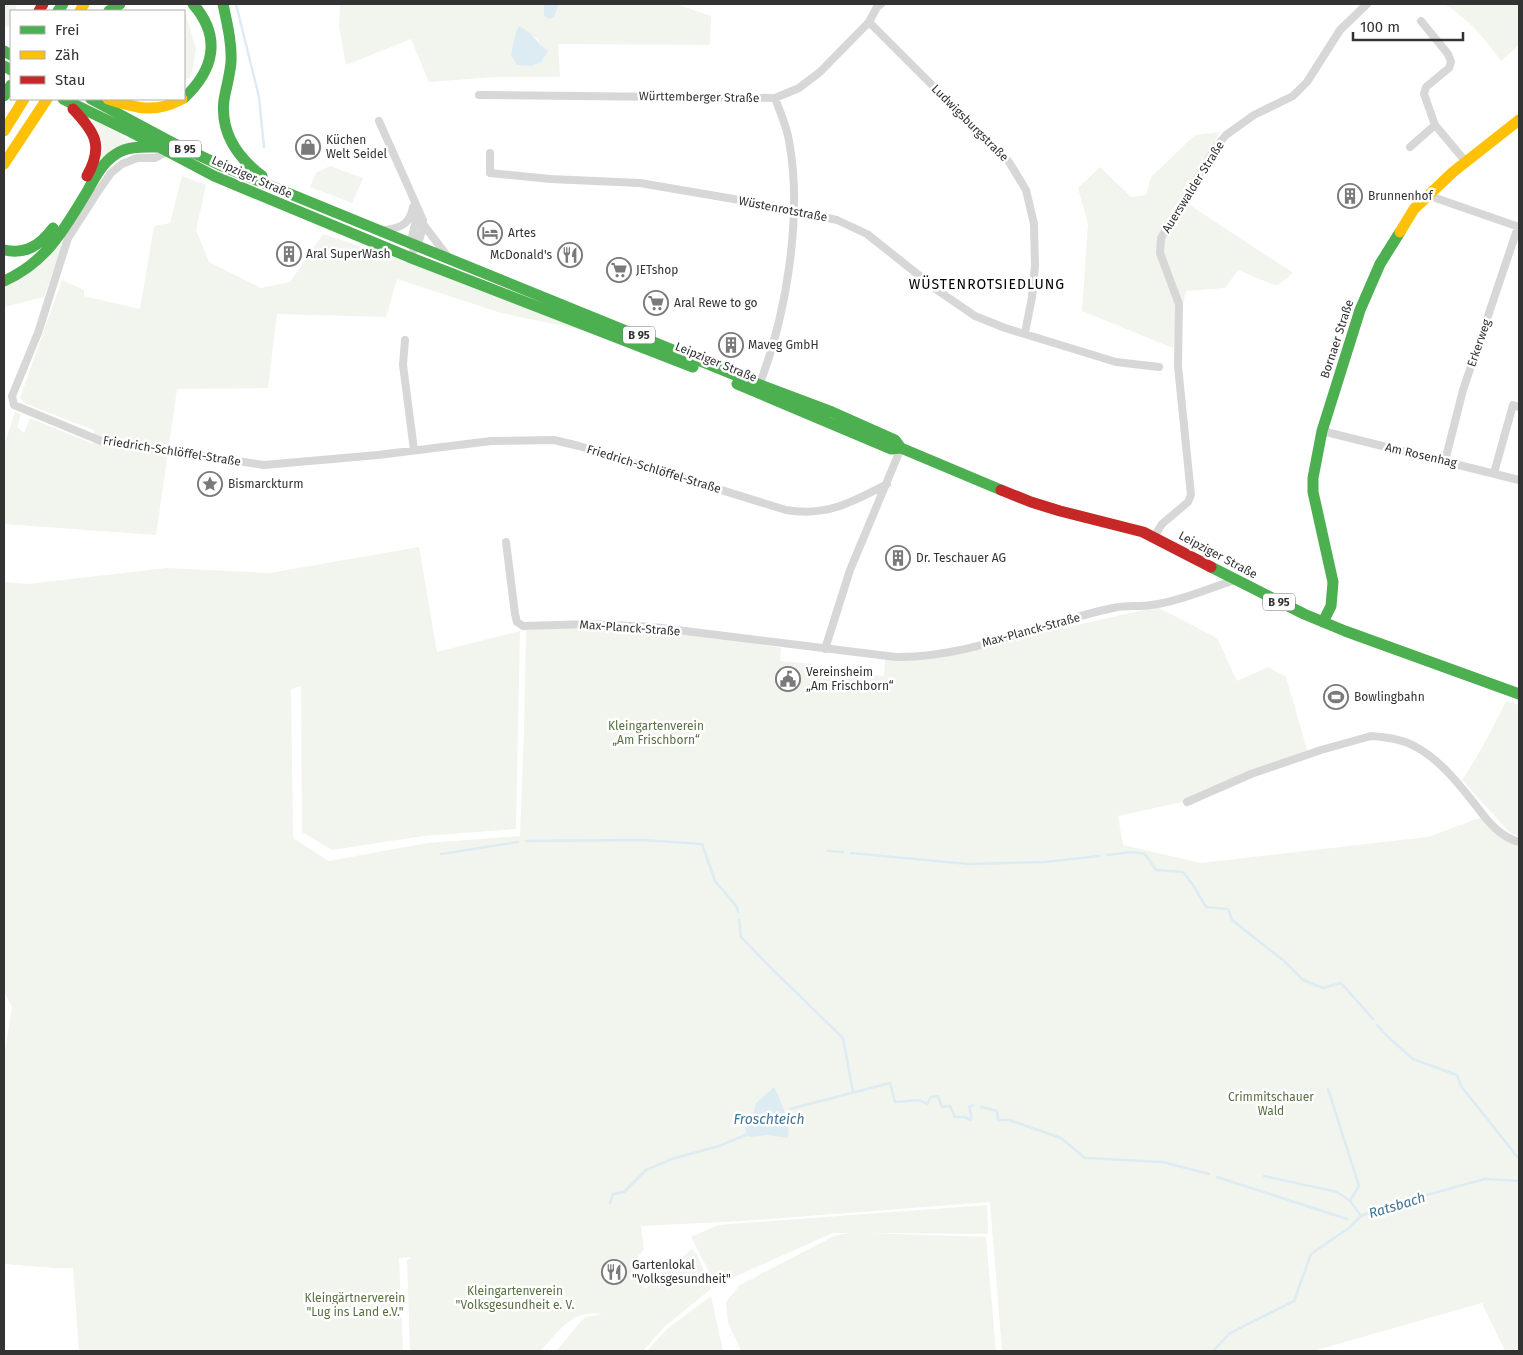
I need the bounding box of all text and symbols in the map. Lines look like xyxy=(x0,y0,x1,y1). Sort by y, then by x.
legend xyxy=(10,10,185,100)
scale bar xyxy=(1353,10,1463,42)
text: 100 m xyxy=(1360,18,1400,36)
text: Frei xyxy=(55,21,80,39)
text: Zäh xyxy=(55,46,80,64)
text: Stau xyxy=(55,71,85,89)
street label: Ludwigsburgstraße xyxy=(929,82,1011,164)
street label: Württemberger Straße xyxy=(639,89,759,105)
place label: Küchen Welt Seidel xyxy=(326,133,388,161)
shop icon: Küchen Welt Seidel xyxy=(295,134,321,160)
street label: Auerswalder Straße xyxy=(1159,139,1227,235)
road number: B 95 xyxy=(169,140,201,158)
street label: Leipziger Straße xyxy=(209,153,295,201)
building icon: Brunnenhof xyxy=(1337,183,1363,209)
place label: Brunnenhof xyxy=(1368,189,1434,203)
street label: Wüstenrotstraße xyxy=(737,194,829,224)
hotel icon: Artes xyxy=(477,220,503,246)
place label: Artes xyxy=(508,226,536,240)
building icon: Aral SuperWash xyxy=(276,241,302,267)
restaurant icon: McDonald's xyxy=(557,242,583,268)
place label: Aral SuperWash xyxy=(306,247,391,261)
place label: McDonald's xyxy=(490,248,552,262)
supermarket icon: JETshop xyxy=(606,257,632,283)
place label: JETshop xyxy=(636,263,678,277)
district label: WÜSTENROTSIEDLUNG xyxy=(909,275,1065,293)
supermarket icon: Aral Rewe to go xyxy=(643,290,669,316)
place label: Aral Rewe to go xyxy=(674,296,758,310)
street label: Bornaer Straße xyxy=(1318,298,1356,380)
street label: Erkerweg xyxy=(1464,317,1494,369)
road number: B 95 xyxy=(623,326,655,344)
building icon: Maveg GmbH xyxy=(718,332,744,358)
place label: Maveg GmbH xyxy=(748,338,819,352)
street label: Leipziger Straße xyxy=(673,339,759,385)
street label: Friedrich-Schlöffel-Straße xyxy=(102,433,242,469)
street label: Am Rosenhag xyxy=(1384,440,1459,470)
street label: Friedrich-Schlöffel-Straße xyxy=(585,442,723,496)
place icon: Bismarckturm xyxy=(197,471,223,497)
place label: Bismarckturm xyxy=(228,477,303,491)
street label: Leipziger Straße xyxy=(1176,528,1260,582)
building icon: Dr. Teschauer AG xyxy=(885,545,911,571)
place label: Dr. Teschauer AG xyxy=(916,551,1006,565)
road number: B 95 xyxy=(1263,594,1295,610)
street label: Max-Planck-Straße xyxy=(980,610,1082,650)
street label: Max-Planck-Straße xyxy=(579,617,681,639)
place label: Vereinsheim „Am Frischborn“ xyxy=(806,665,894,693)
public building icon: Vereinsheim „Am Frischborn“ xyxy=(775,666,801,692)
sports icon: Bowlingbahn xyxy=(1323,684,1349,710)
place label: Bowlingbahn xyxy=(1354,690,1425,704)
park label: Kleingartenverein „Am Frischborn“ xyxy=(608,719,704,747)
park label: Crimmitschauer Wald xyxy=(1228,1090,1314,1118)
water label: Froschteich xyxy=(733,1111,805,1128)
water label: Ratsbach xyxy=(1367,1189,1428,1222)
place label: Gartenlokal "Volksgesundheit" xyxy=(632,1258,731,1286)
restaurant icon: Gartenlokal "Volksgesundheit" xyxy=(601,1259,627,1285)
park label: Kleingartenverein "Volksgesundheit e. V. xyxy=(456,1284,575,1312)
park label: Kleingärtnerverein "Lug ins Land e.V." xyxy=(305,1291,405,1319)

